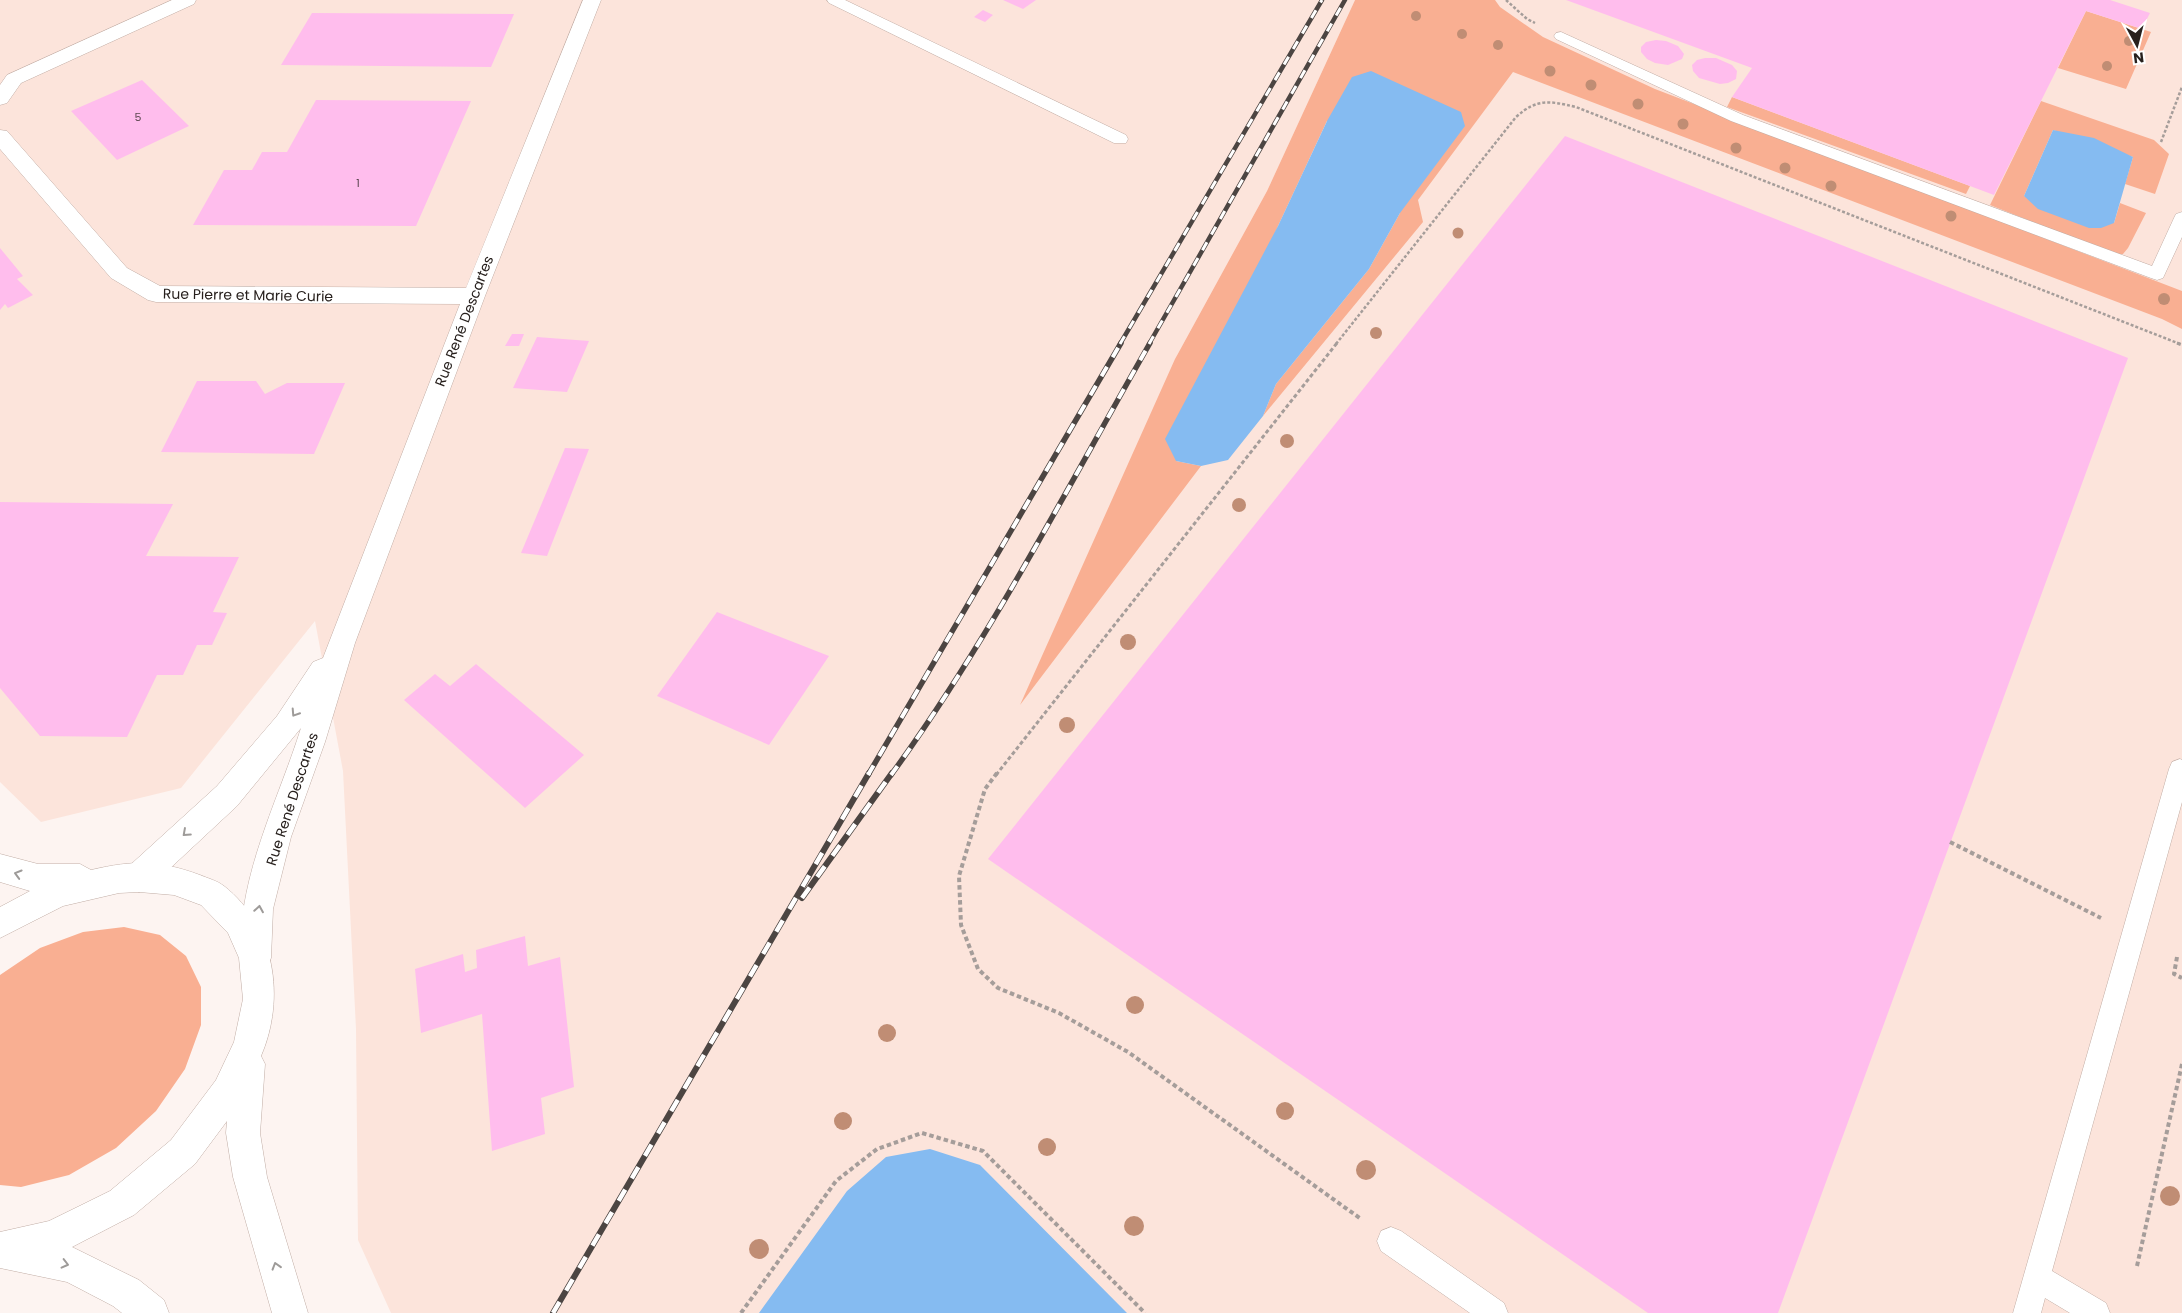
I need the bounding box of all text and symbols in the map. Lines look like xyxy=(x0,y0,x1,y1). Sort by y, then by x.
north arrow xyxy=(2112,20,2162,70)
text: N xyxy=(2132,47,2145,68)
house number: 5 xyxy=(135,109,142,125)
house number: 1 xyxy=(356,175,360,191)
street label: Rue René Descartes xyxy=(430,253,498,389)
street label: Rue Pierre et Marie Curie xyxy=(163,284,334,306)
one-way arrow xyxy=(291,708,301,717)
street label: Rue René Descartes xyxy=(261,730,323,868)
one-way arrow xyxy=(182,827,191,836)
one-way arrow xyxy=(15,869,23,879)
one-way arrow xyxy=(254,905,264,914)
one-way arrow xyxy=(61,1259,69,1269)
one-way arrow xyxy=(272,1263,282,1271)

